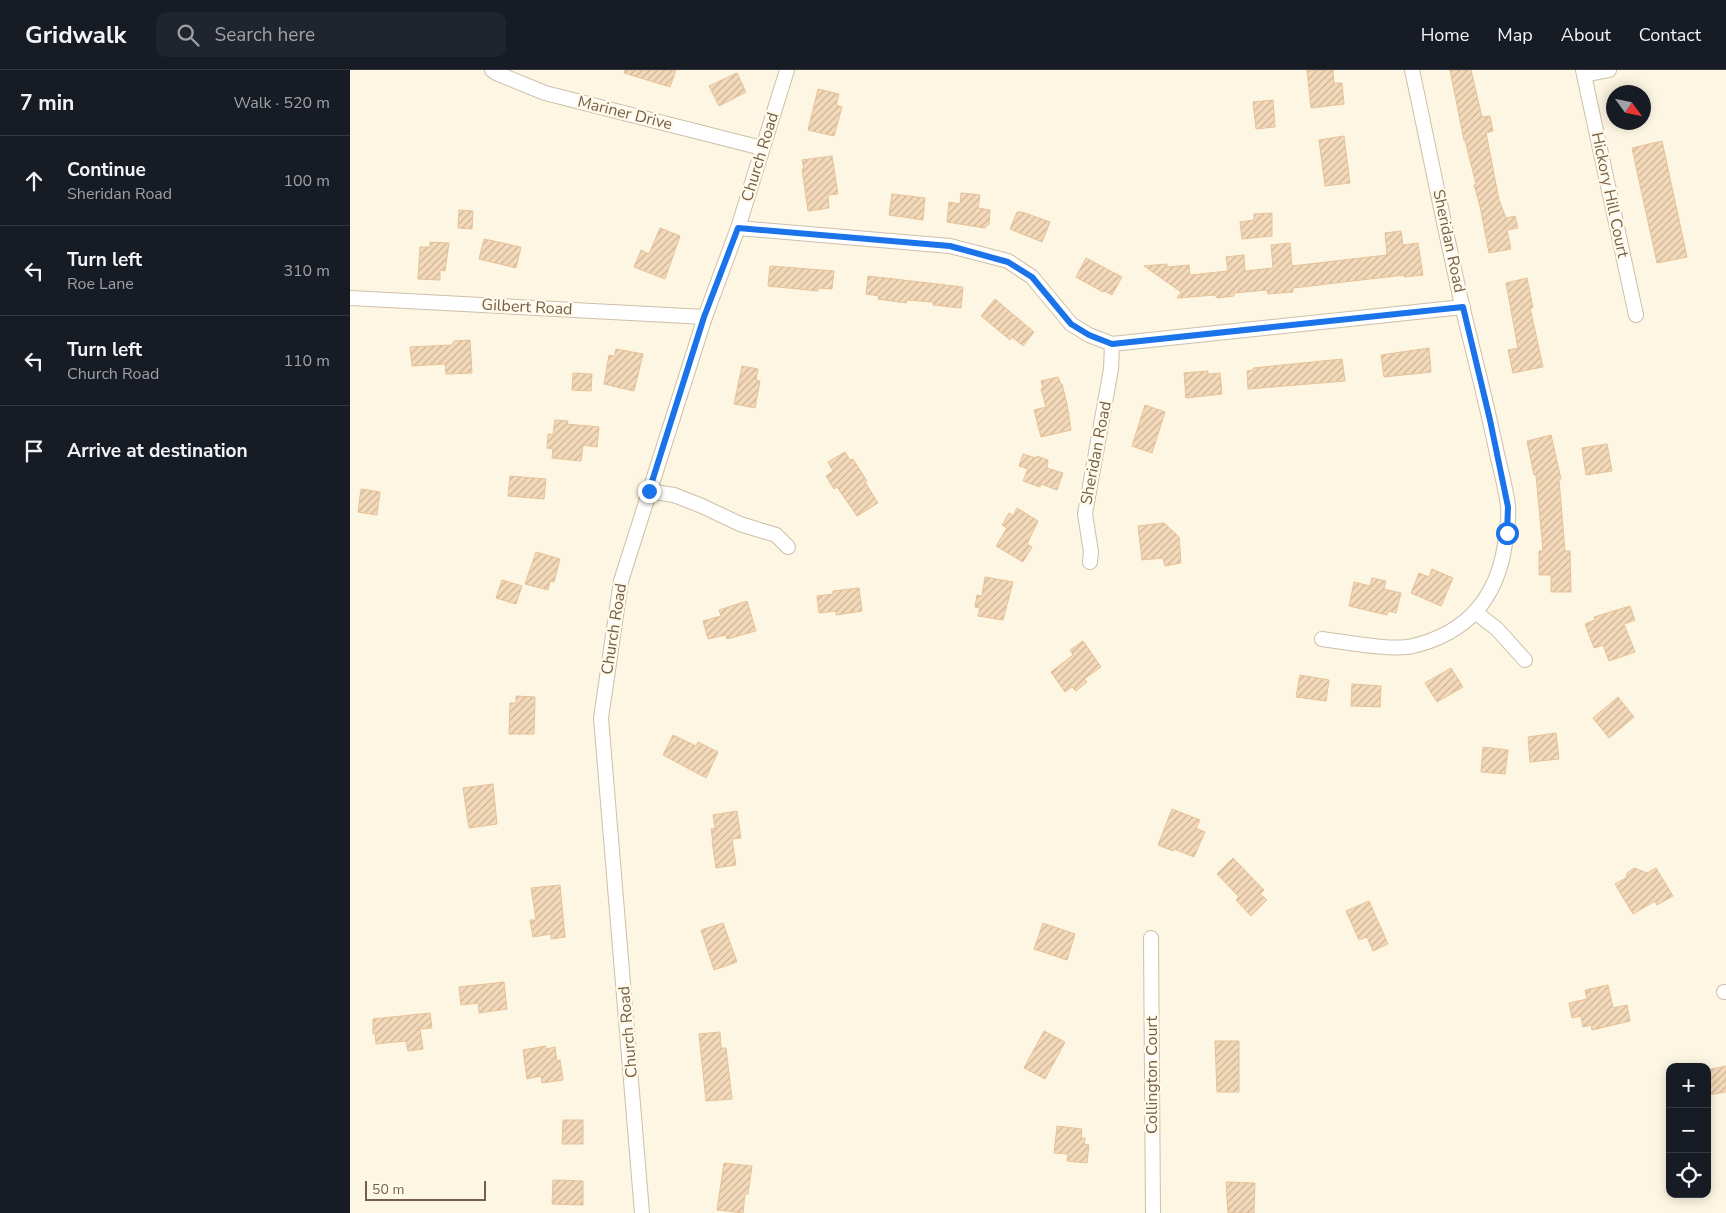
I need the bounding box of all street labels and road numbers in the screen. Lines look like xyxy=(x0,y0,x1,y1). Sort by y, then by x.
street label: Mariner Drive xyxy=(575,91,675,135)
street label: Church Road xyxy=(736,110,784,204)
street label: Hickory Hill Court xyxy=(1586,130,1634,260)
street label: Sheridan Road xyxy=(1427,187,1471,295)
street label: Gilbert Road xyxy=(481,294,573,320)
street label: Sheridan Road xyxy=(1075,399,1117,507)
street label: Church Road xyxy=(596,582,632,676)
street label: Church Road xyxy=(613,985,643,1079)
street label: Collington Court xyxy=(1141,1016,1163,1134)

